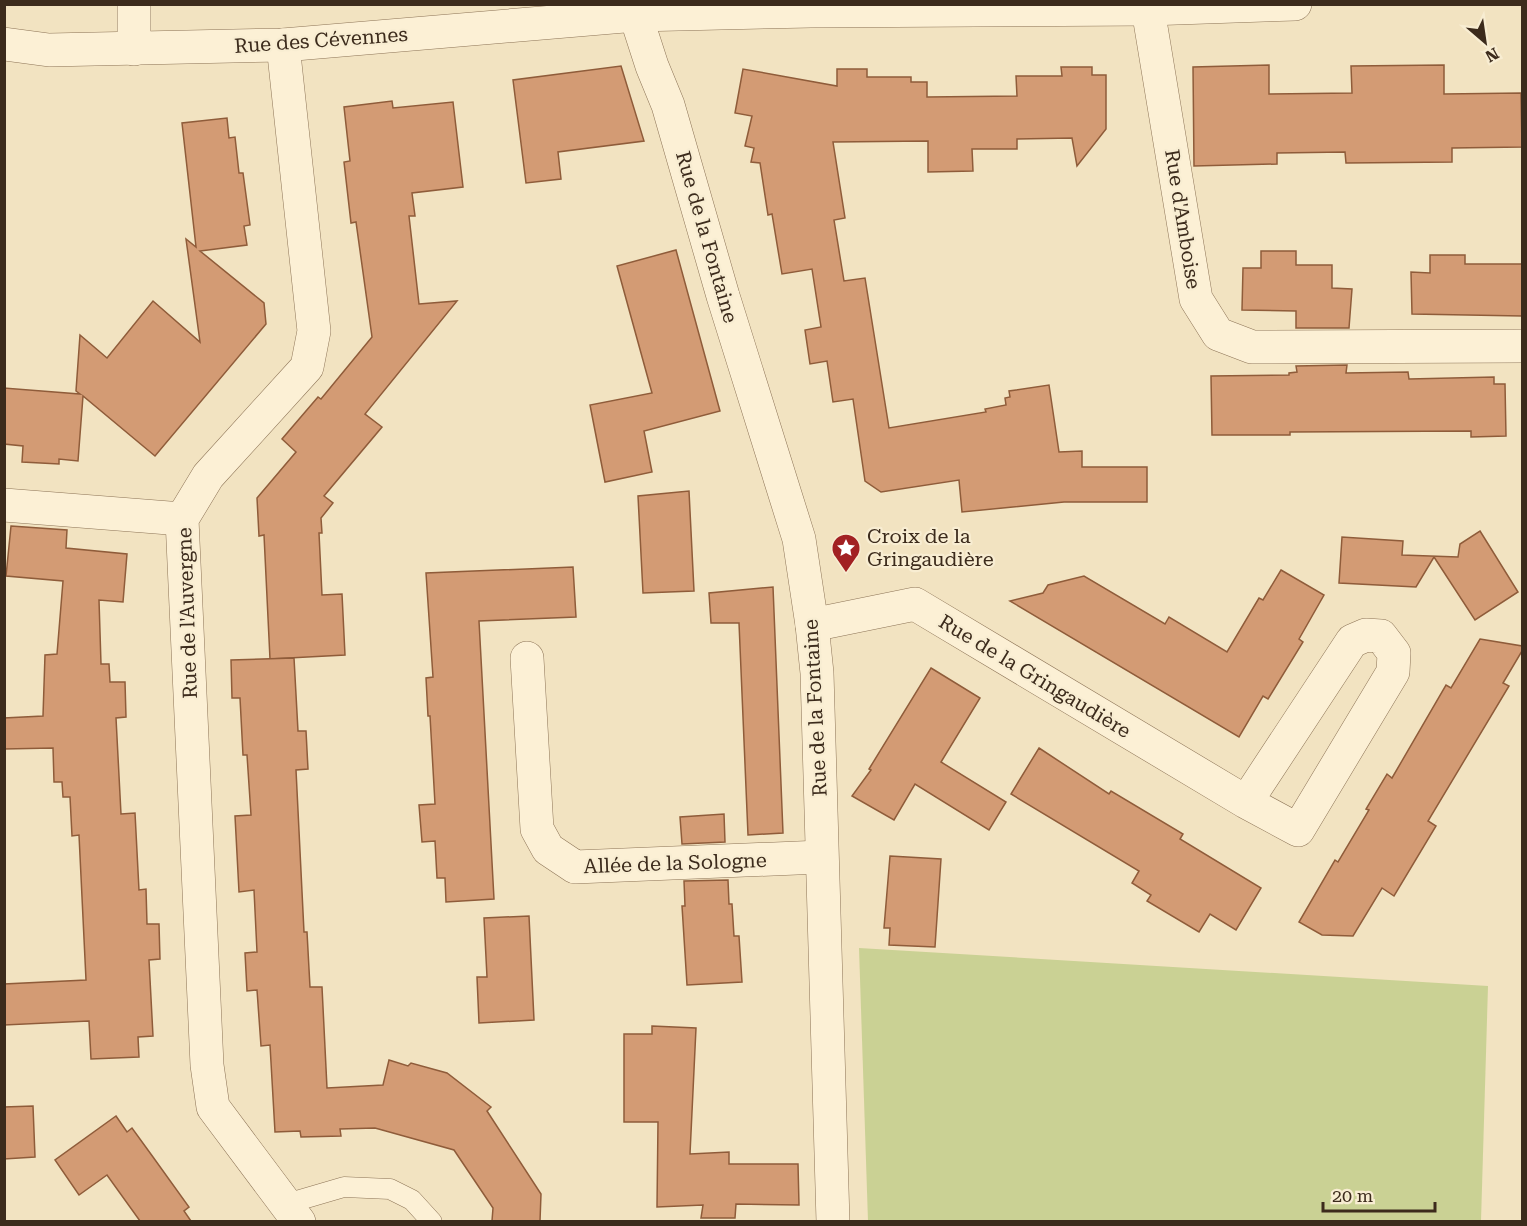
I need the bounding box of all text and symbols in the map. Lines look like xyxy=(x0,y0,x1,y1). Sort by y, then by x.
north arrow xyxy=(1455,12,1515,72)
street label: Rue des Cévennes xyxy=(233,22,409,58)
text: N xyxy=(1482,43,1502,66)
street label: Rue d'Amboise xyxy=(1160,147,1206,291)
street label: Rue de la Fontaine xyxy=(671,148,743,326)
place label: Croix de la Gringaudière xyxy=(867,524,994,571)
street label: Rue de l'Auvergne xyxy=(172,527,202,699)
place icon: Croix de la Gringaudière xyxy=(830,532,862,574)
street label: Rue de la Gringaudière xyxy=(935,609,1135,743)
street label: Rue de la Fontaine xyxy=(798,619,832,797)
street label: Allée de la Sologne xyxy=(583,848,767,878)
scale bar xyxy=(1323,1175,1436,1213)
text: 20 m xyxy=(1332,1185,1373,1206)

